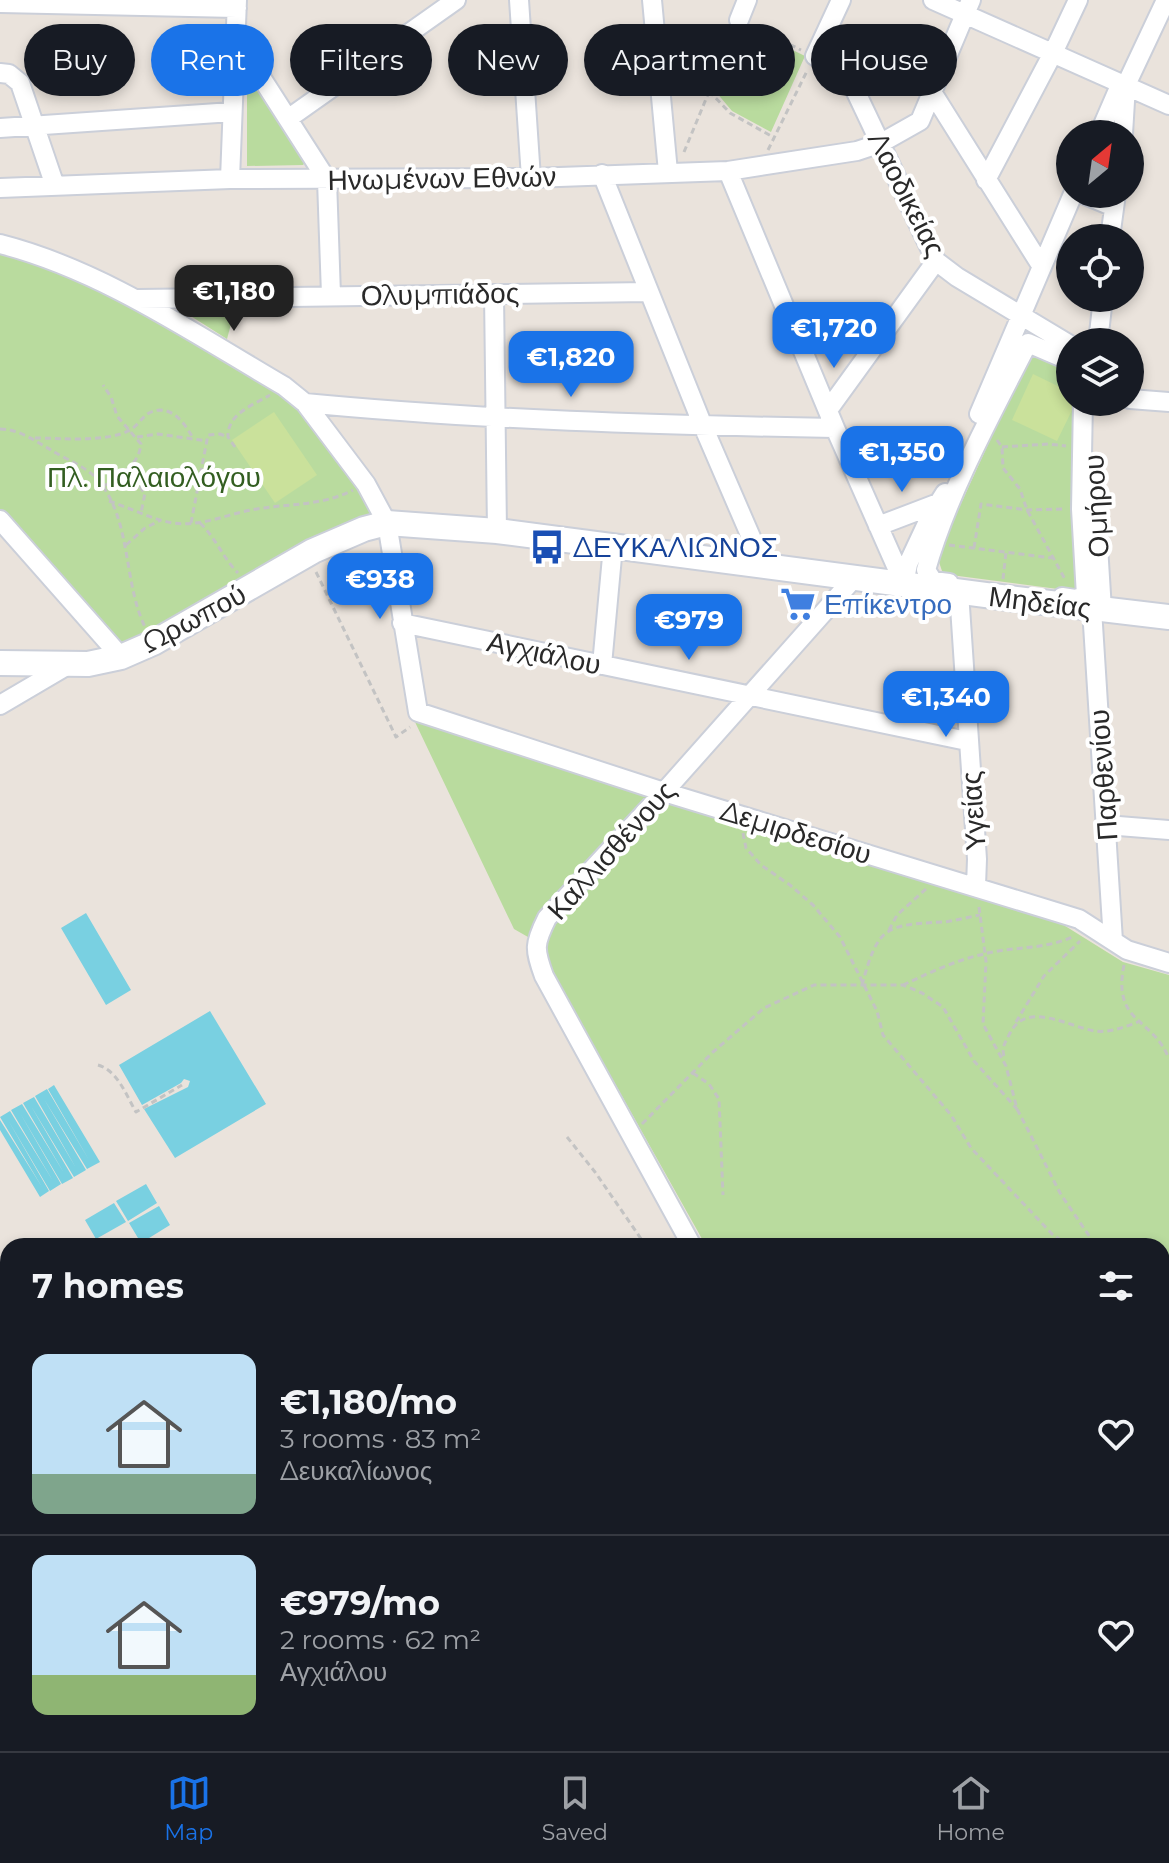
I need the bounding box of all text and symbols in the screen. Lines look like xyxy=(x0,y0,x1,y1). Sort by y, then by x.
chip: Buy xyxy=(24,24,135,96)
chip: Rent xyxy=(151,24,274,96)
chip: Filters xyxy=(290,24,432,96)
chip: New xyxy=(448,24,568,96)
chip: Apartment xyxy=(584,24,795,96)
chip: House xyxy=(811,24,957,96)
north arrow xyxy=(1056,120,1144,208)
map controls xyxy=(1056,120,1144,416)
street label: Λαοδικείας xyxy=(861,126,953,262)
street label: Ηνωμένων Εθνών xyxy=(327,159,557,197)
button: locate xyxy=(1056,224,1144,312)
pin: €1,180 xyxy=(169,265,299,333)
text: €1,180 xyxy=(193,275,275,307)
street label: Ολυμπιάδος xyxy=(360,276,520,312)
pin: €1,720 xyxy=(769,302,899,370)
text: €1,720 xyxy=(790,312,878,344)
button: layers xyxy=(1056,328,1144,416)
pin: €1,820 xyxy=(506,331,636,399)
text: €1,820 xyxy=(527,341,615,373)
pin: €1,350 xyxy=(837,426,967,494)
text: €1,350 xyxy=(859,436,945,468)
street label: Ομήρου xyxy=(1076,454,1116,558)
park label: Πλ. Παλαιολόγου xyxy=(47,460,261,494)
bus stop icon: ΔΕΥΚΑΛΙΩΝΟΣ xyxy=(528,528,566,566)
place label: ΔΕΥΚΑΛΙΩΝΟΣ xyxy=(573,530,778,564)
pin: €938 xyxy=(333,553,427,621)
text: €938 xyxy=(345,563,415,595)
street label: Ωρωπού xyxy=(136,577,252,659)
street label: Μηδείας xyxy=(987,579,1093,625)
supermarket icon: Επίκεντρο xyxy=(779,585,817,623)
place label: Επίκεντρο xyxy=(824,587,952,621)
pin: €979 xyxy=(642,594,736,662)
text: €979 xyxy=(654,604,724,636)
street label: Αγχιάλου xyxy=(484,624,604,682)
pin: €1,340 xyxy=(881,671,1011,739)
text: €1,340 xyxy=(901,681,991,713)
street label: Παρθενίου xyxy=(1081,708,1125,842)
street label: Υγείας xyxy=(953,770,993,852)
street label: Καλλισθένους xyxy=(540,774,682,926)
street label: Δεμιρδεσίου xyxy=(716,793,876,871)
icon: filters xyxy=(1094,1264,1138,1308)
text: 7 homes xyxy=(32,1265,184,1307)
text: €1,180/mo xyxy=(280,1381,457,1423)
icon: home xyxy=(96,1386,192,1482)
icon: heart xyxy=(1094,1412,1138,1456)
text: 3 rooms · 83 m² xyxy=(280,1423,481,1455)
text: Δευκαλίωνος xyxy=(280,1455,432,1487)
text: €979/mo xyxy=(280,1582,440,1624)
icon: home xyxy=(96,1587,192,1683)
icon: heart xyxy=(1094,1613,1138,1657)
text: 2 rooms · 62 m² xyxy=(280,1624,481,1656)
text: Αγχιάλου xyxy=(280,1656,387,1688)
tab: Map xyxy=(164,1771,213,1846)
tab: Saved xyxy=(542,1771,608,1846)
tab: Home xyxy=(936,1771,1005,1846)

